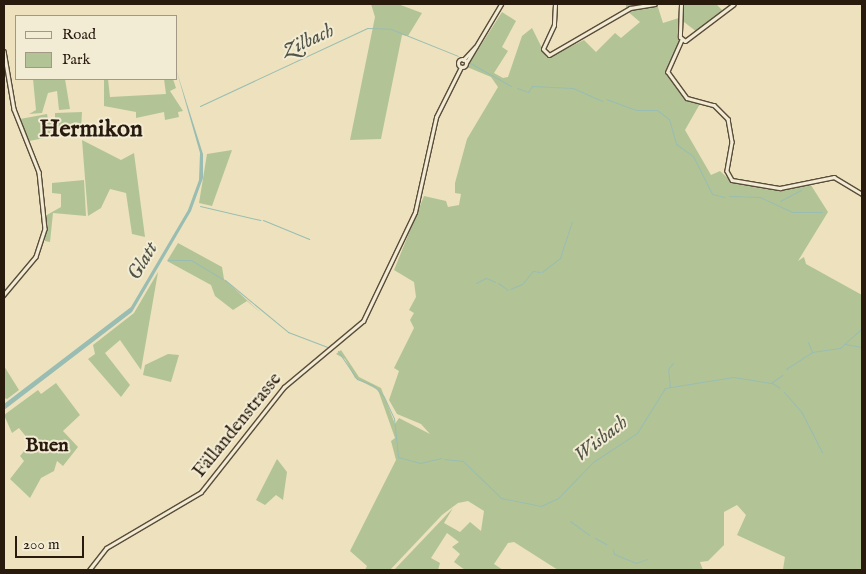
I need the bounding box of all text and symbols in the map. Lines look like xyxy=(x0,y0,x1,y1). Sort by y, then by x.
legend xyxy=(15,15,178,80)
water label: Zilbach xyxy=(278,19,338,63)
text: Road xyxy=(62,25,96,44)
text: Park xyxy=(62,50,91,69)
district label: Hermikon xyxy=(39,116,143,144)
water label: Glatt xyxy=(123,238,163,284)
street label: Fällandenstrasse xyxy=(189,369,287,483)
water label: Wisbach xyxy=(569,411,633,467)
district label: Buen xyxy=(25,433,69,457)
scale bar xyxy=(18,526,86,558)
text: 200 m xyxy=(23,535,60,554)

